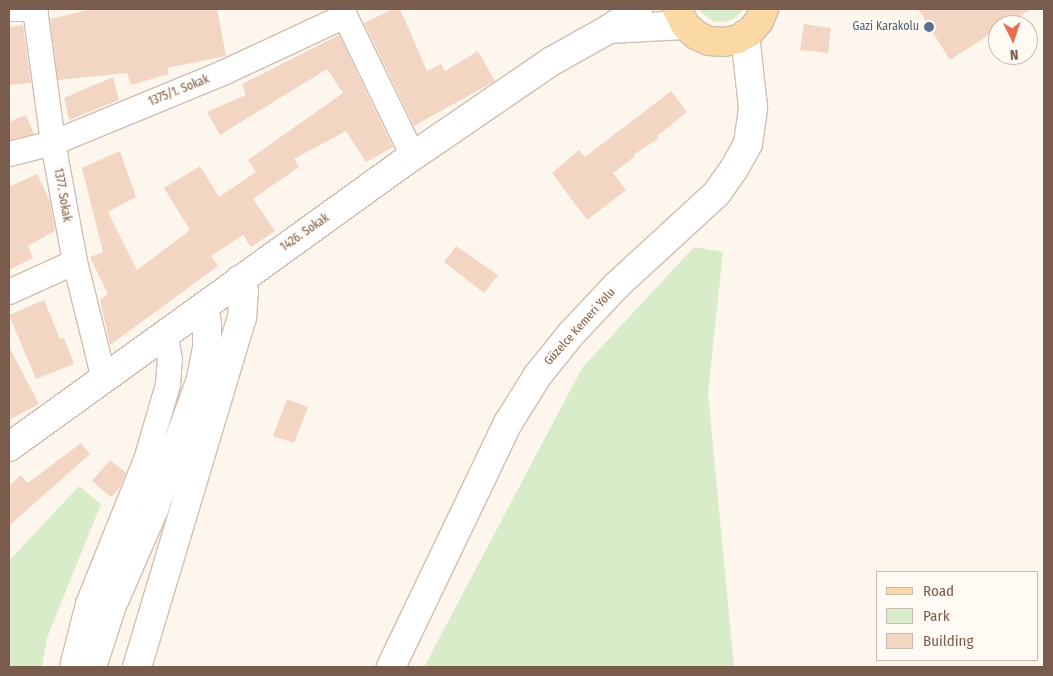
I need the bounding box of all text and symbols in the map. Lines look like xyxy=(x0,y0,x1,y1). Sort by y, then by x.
north arrow xyxy=(988,15,1038,65)
place label: Gazi Karakolu xyxy=(853,20,919,34)
marker: Gazi Karakolu xyxy=(923,21,935,33)
text: N xyxy=(1009,46,1019,63)
street label: 1375/1. Sokak xyxy=(147,72,211,110)
street label: 1377. Sokak xyxy=(50,167,74,223)
street label: 1426. Sokak xyxy=(278,211,332,255)
street label: Güzelce Kemeri Yolu xyxy=(542,285,618,369)
legend xyxy=(876,571,1038,661)
text: Road xyxy=(923,582,954,600)
text: Park xyxy=(923,607,950,625)
text: Building xyxy=(923,632,974,650)

